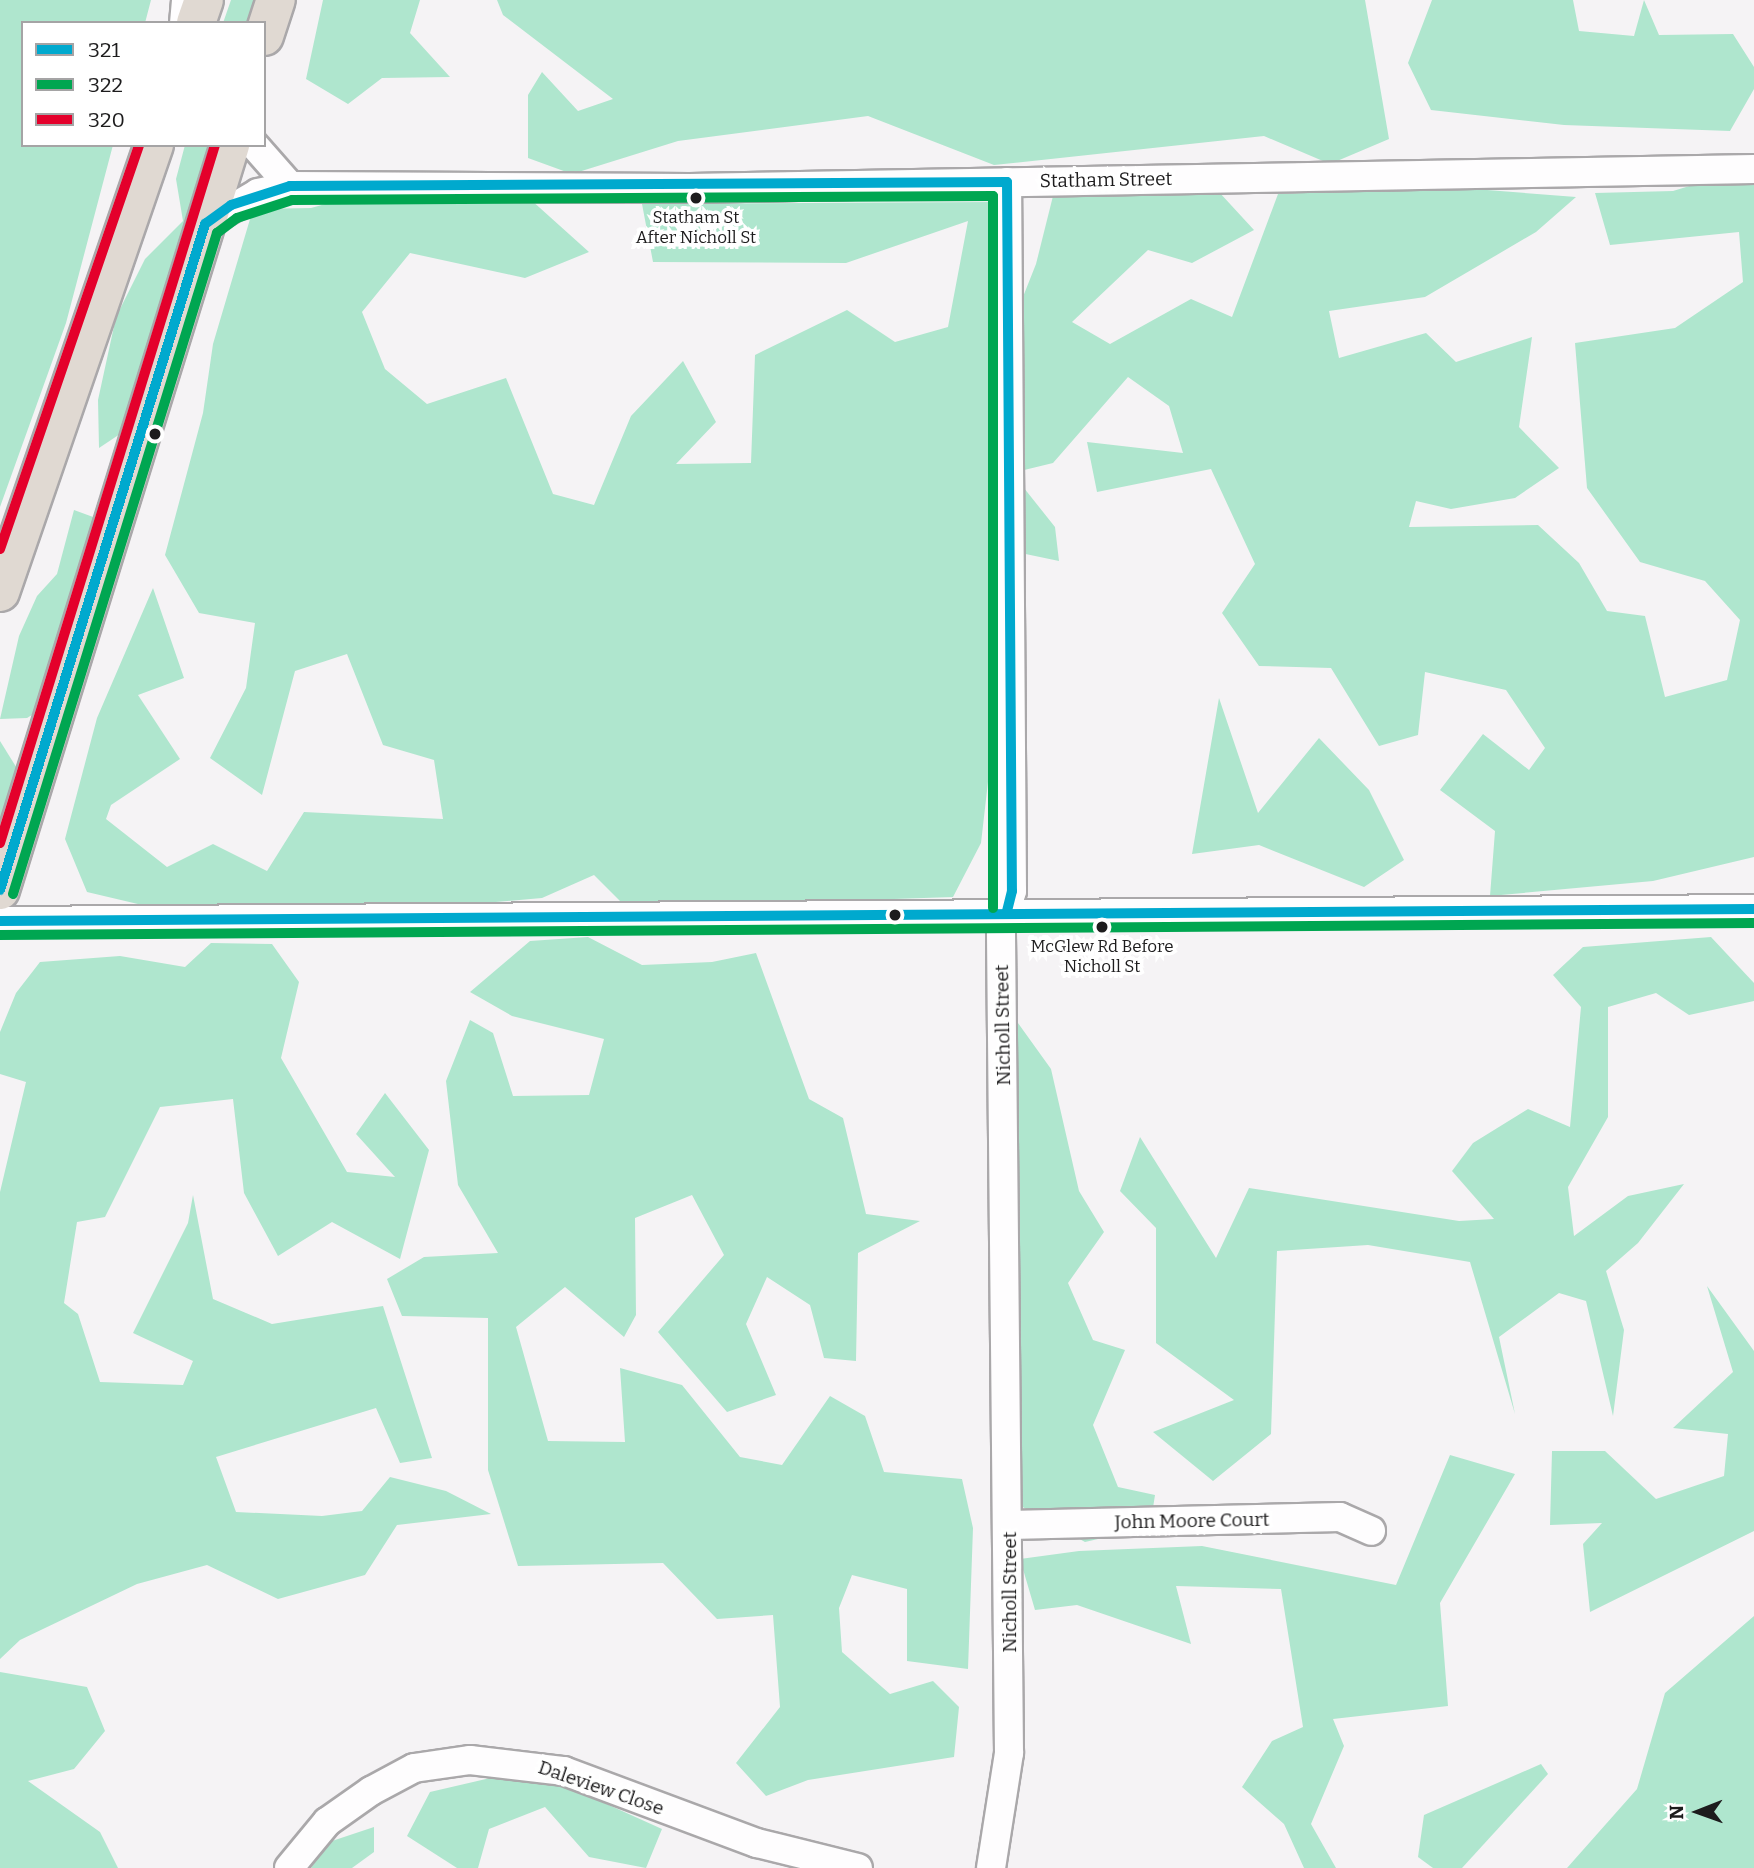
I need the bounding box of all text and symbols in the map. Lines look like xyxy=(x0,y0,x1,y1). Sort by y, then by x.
legend xyxy=(21,21,266,147)
text: 321 xyxy=(88,37,120,63)
text: 322 xyxy=(88,72,123,98)
text: 320 xyxy=(88,107,125,133)
street label: Statham Street xyxy=(1039,167,1173,193)
marker: Statham St After Nicholl St xyxy=(689,191,703,205)
place label: Statham St After Nicholl St xyxy=(636,208,756,248)
unlabelled marker xyxy=(148,427,162,441)
unlabelled marker xyxy=(888,908,902,922)
marker: McGlew Rd Before Nicholl St xyxy=(1095,920,1109,934)
place label: McGlew Rd Before Nicholl St xyxy=(1030,937,1174,977)
street label: Nicholl Street xyxy=(991,964,1015,1086)
street label: John Moore Court xyxy=(1114,1508,1270,1534)
street label: Nicholl Street xyxy=(999,1531,1021,1653)
street label: Daleview Close xyxy=(535,1756,667,1820)
north arrow xyxy=(1663,1777,1733,1847)
text: N xyxy=(1665,1805,1688,1820)

